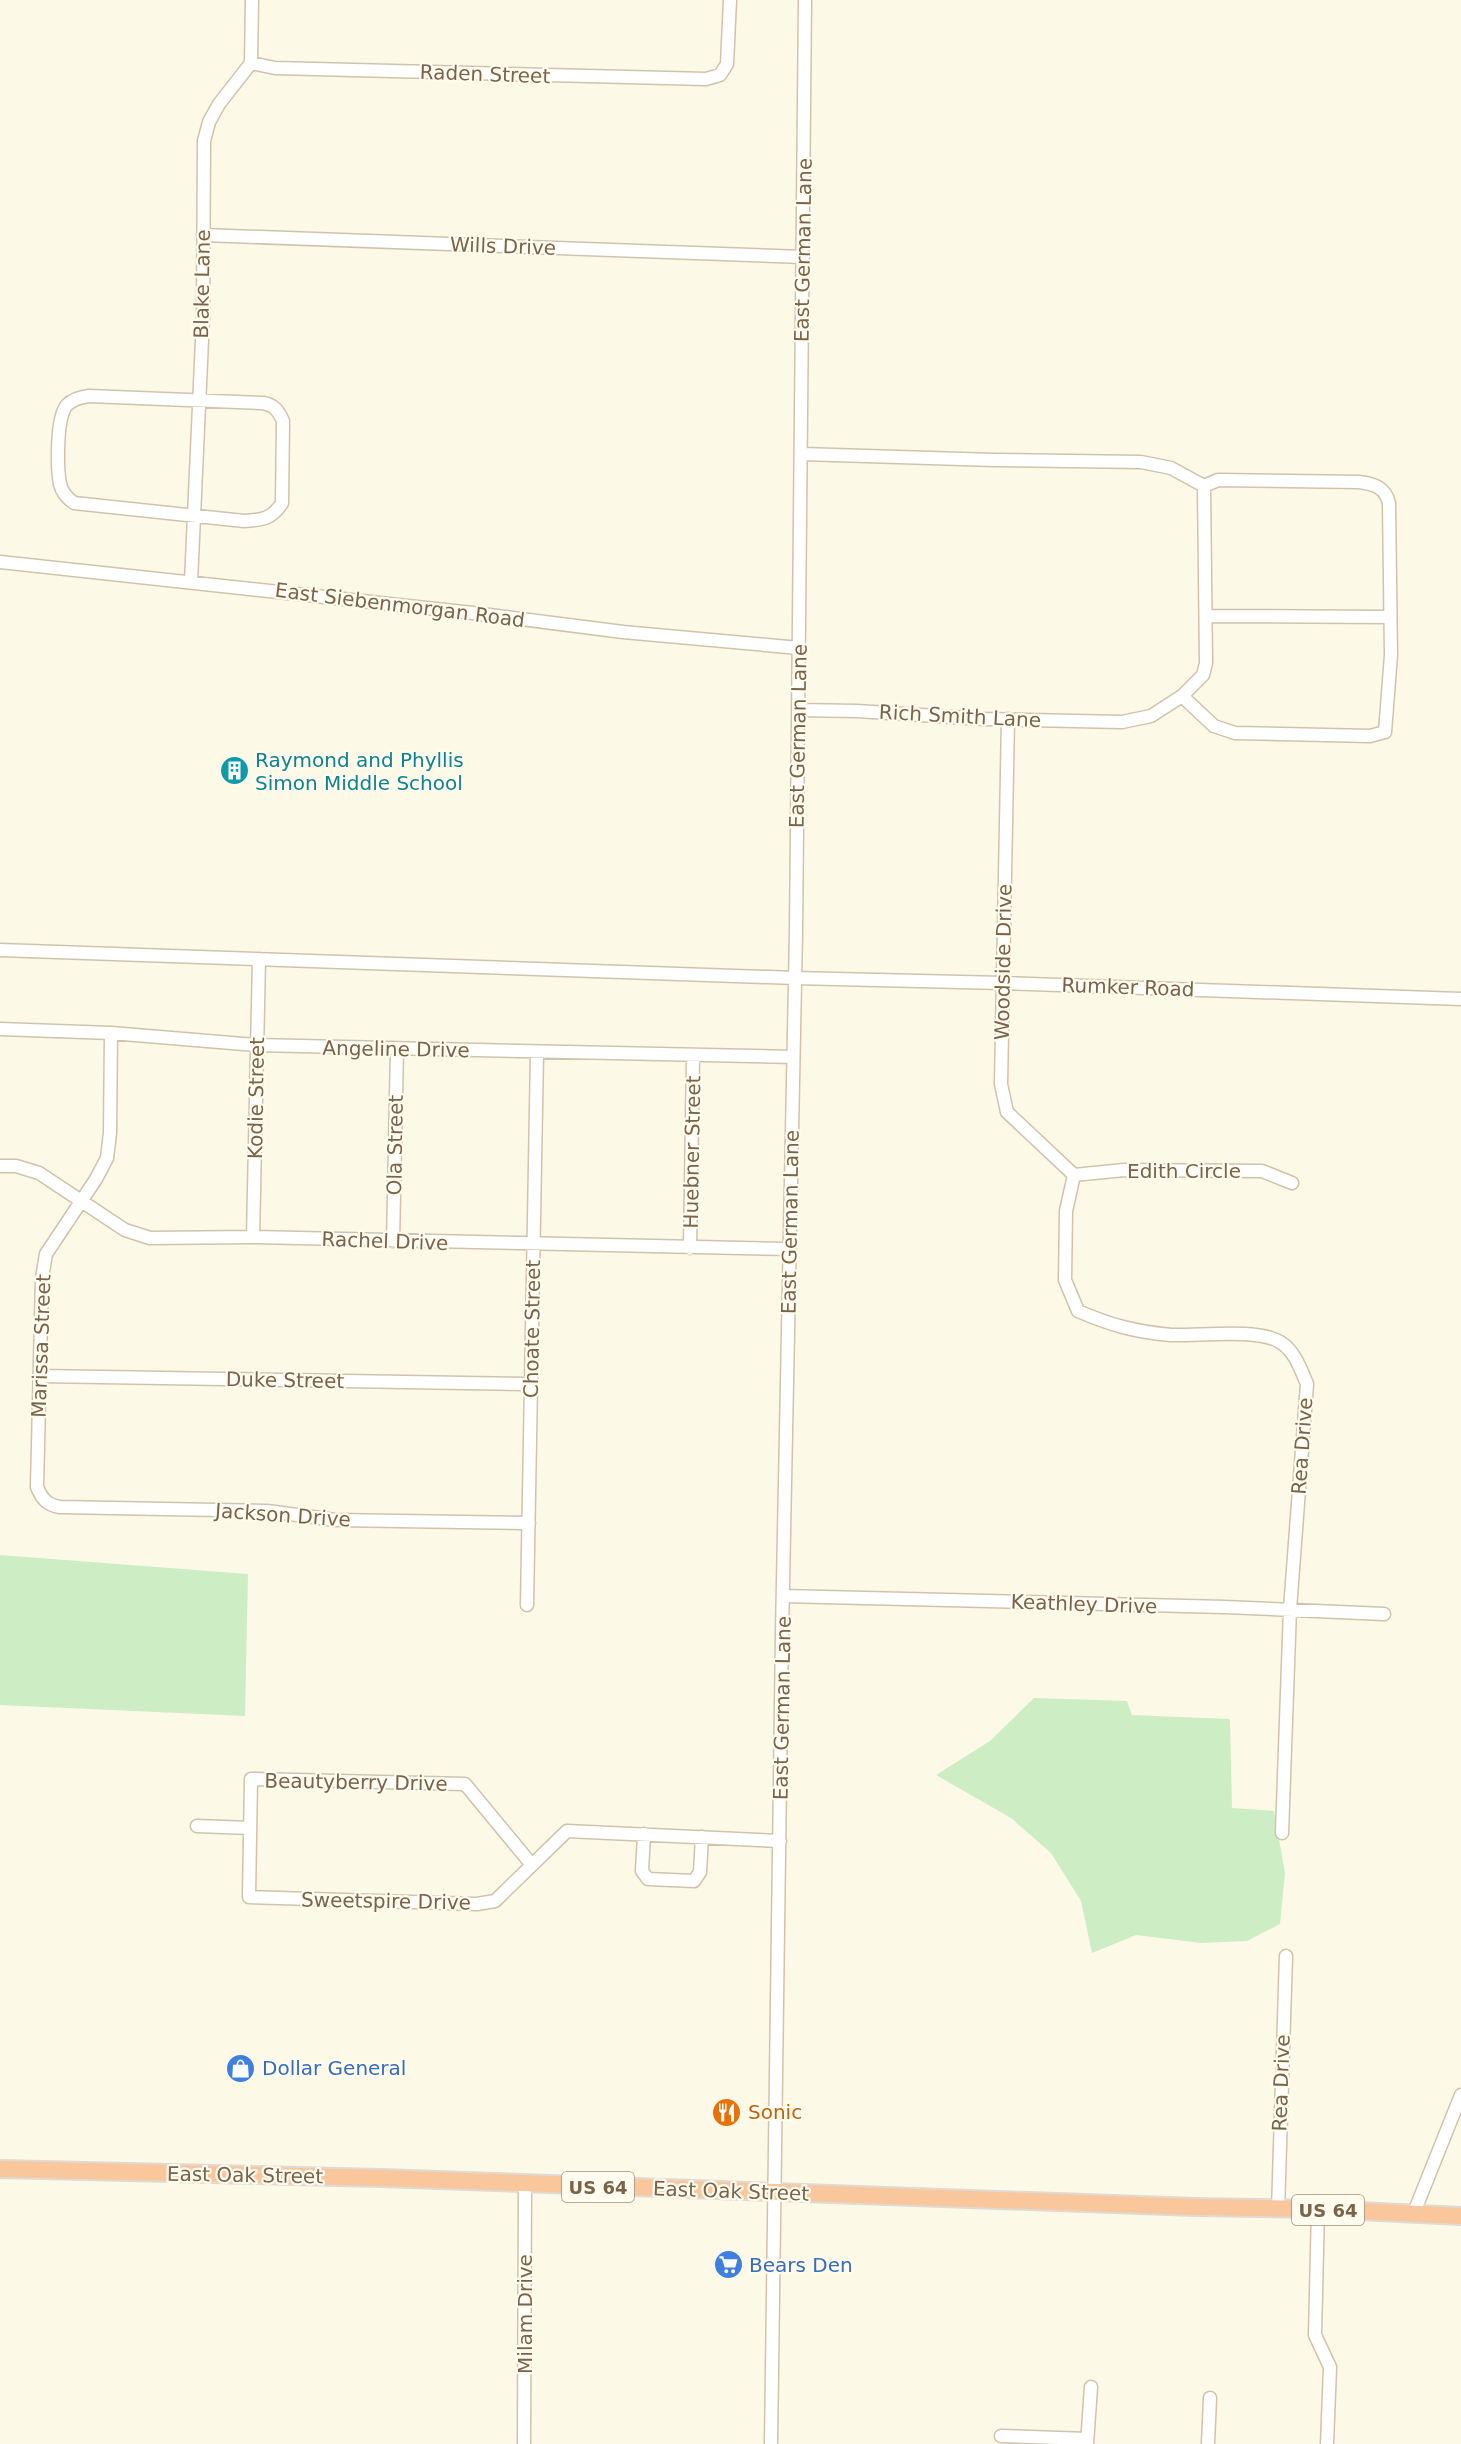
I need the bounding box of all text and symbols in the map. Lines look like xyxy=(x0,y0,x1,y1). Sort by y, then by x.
street label: Raden Street xyxy=(419,60,551,88)
street label: East German Lane xyxy=(789,158,817,342)
street label: Blake Lane xyxy=(189,229,215,339)
street label: Wills Drive xyxy=(450,232,556,260)
street label: East Siebenmorgan Road xyxy=(274,578,526,632)
street label: East German Lane xyxy=(784,644,812,828)
street label: Rich Smith Lane xyxy=(878,700,1042,732)
place label: Raymond and Phyllis Simon Middle School xyxy=(255,748,464,795)
building icon: Raymond and Phyllis Simon Middle School xyxy=(218,755,250,787)
street label: Woodside Drive xyxy=(990,884,1016,1040)
street label: Rumker Road xyxy=(1061,973,1195,1001)
street label: Angeline Drive xyxy=(322,1036,470,1062)
street label: Kodie Street xyxy=(243,1037,269,1159)
street label: Huebner Street xyxy=(679,1075,705,1229)
street label: Ola Street xyxy=(382,1094,408,1196)
street label: East German Lane xyxy=(776,1130,804,1314)
street label: Edith Circle xyxy=(1127,1159,1241,1183)
street label: Rachel Drive xyxy=(321,1227,449,1255)
street label: Choate Street xyxy=(519,1259,545,1398)
street label: Marissa Street xyxy=(27,1274,56,1418)
street label: Duke Street xyxy=(226,1367,345,1393)
street label: Rea Drive xyxy=(1287,1397,1317,1495)
street label: Jackson Drive xyxy=(212,1498,352,1532)
street label: Keathley Drive xyxy=(1010,1589,1158,1619)
street label: East German Lane xyxy=(768,1616,796,1800)
street label: Beautyberry Drive xyxy=(264,1768,448,1796)
street label: Sweetspire Drive xyxy=(301,1888,471,1914)
street label: Rea Drive xyxy=(1267,2034,1295,2132)
shop icon: Dollar General xyxy=(225,2052,257,2084)
place label: Dollar General xyxy=(262,2056,406,2080)
restaurant icon: Sonic xyxy=(711,2096,743,2128)
place label: Sonic xyxy=(748,2100,802,2124)
street label: East Oak Street xyxy=(167,2162,323,2188)
road number: US 64 xyxy=(562,2172,634,2202)
street label: East Oak Street xyxy=(653,2176,810,2206)
road number: US 64 xyxy=(1292,2195,1364,2225)
supermarket icon: Bears Den xyxy=(712,2249,744,2281)
place label: Bears Den xyxy=(749,2253,853,2277)
street label: Milam Drive xyxy=(513,2254,537,2374)

